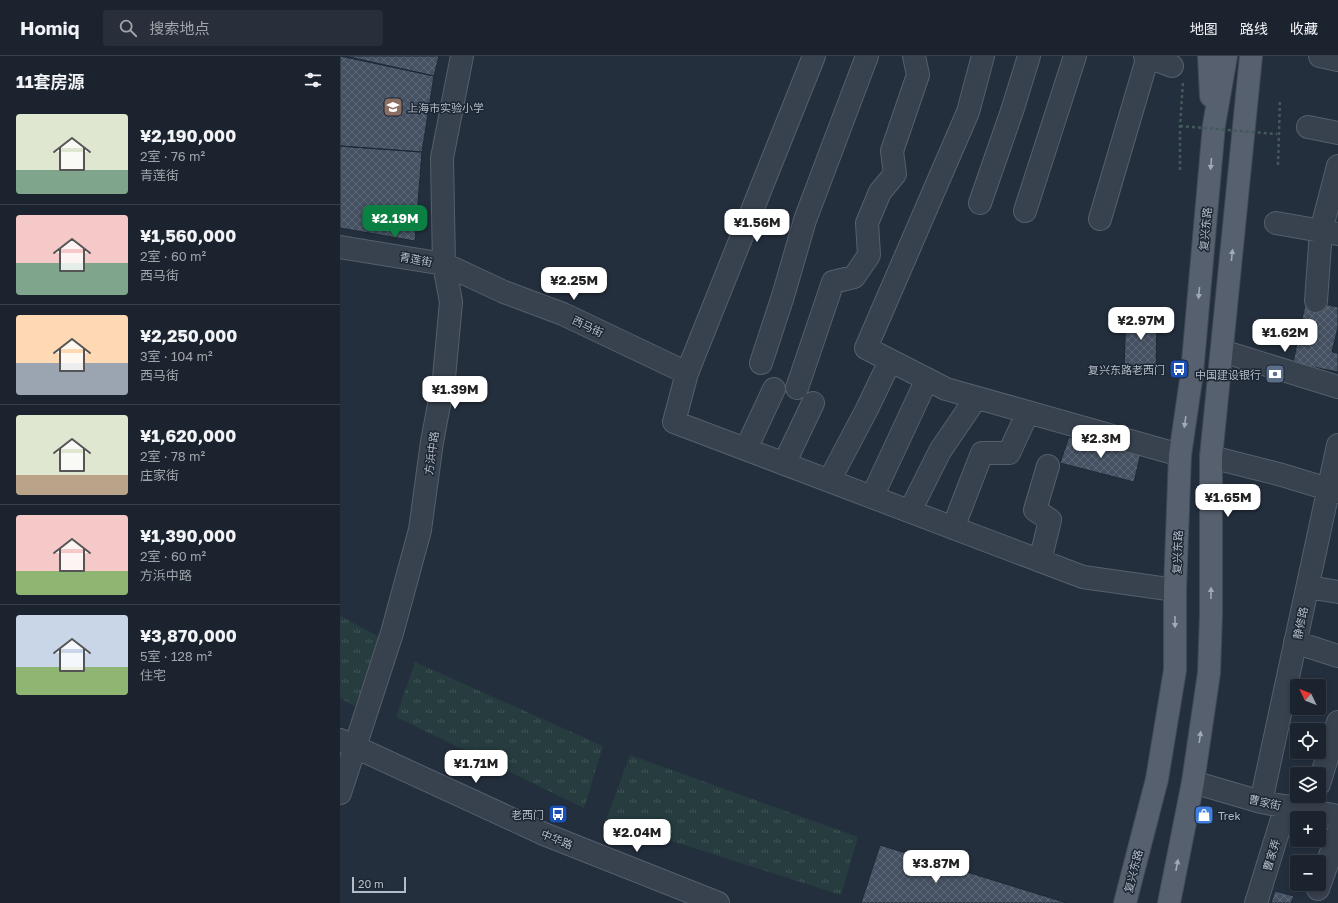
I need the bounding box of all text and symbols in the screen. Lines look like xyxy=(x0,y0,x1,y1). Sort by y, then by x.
search box xyxy=(103,10,383,46)
text: Homiq xyxy=(20,16,79,39)
icon: search xyxy=(117,17,139,39)
text: 搜索地点 xyxy=(149,19,209,37)
text: 地图 xyxy=(1190,20,1218,37)
text: 路线 xyxy=(1240,20,1268,37)
text: 收藏 xyxy=(1290,20,1318,37)
icon: filters xyxy=(302,69,324,91)
text: 11套房源 xyxy=(16,71,85,92)
school or university icon: 上海市实验小学 xyxy=(382,96,404,118)
place label: 上海市实验小学 xyxy=(407,101,484,114)
text: ¥2,190,000 xyxy=(140,125,236,146)
icon: home xyxy=(48,130,96,178)
text: 2室 · 76 m² xyxy=(140,148,205,164)
one-way arrow xyxy=(1207,158,1214,170)
text: 青莲街 xyxy=(140,167,179,183)
pin: ¥2.19M xyxy=(362,205,428,239)
street label: 复兴东路 xyxy=(1197,207,1213,251)
pin: ¥1.56M xyxy=(724,209,790,243)
text: ¥2.19M xyxy=(371,210,419,226)
text: ¥1.56M xyxy=(733,214,781,230)
text: ¥1,560,000 xyxy=(140,225,236,246)
icon: home xyxy=(48,231,96,279)
text: 2室 · 60 m² xyxy=(140,248,206,264)
one-way arrow xyxy=(1228,249,1235,261)
street label: 青莲街 xyxy=(399,250,433,268)
text: 西马街 xyxy=(140,267,179,283)
pin: ¥2.25M xyxy=(541,267,607,301)
text: ¥2.25M xyxy=(550,272,598,288)
one-way arrow xyxy=(1195,287,1202,299)
pin: ¥2.97M xyxy=(1108,307,1174,341)
text: ¥2.97M xyxy=(1117,312,1165,328)
street label: 西马街 xyxy=(570,313,606,339)
pin: ¥1.62M xyxy=(1252,319,1318,353)
text: ¥1.62M xyxy=(1261,324,1309,340)
text: ¥2,250,000 xyxy=(140,325,237,346)
icon: home xyxy=(48,331,96,379)
text: 3室 · 104 m² xyxy=(140,348,213,364)
bus stop icon: 复兴东路老西门 xyxy=(1168,358,1190,380)
place label: 复兴东路老西门 xyxy=(1088,363,1165,376)
bank icon: 中国建设银行 xyxy=(1264,363,1286,385)
text: 西马街 xyxy=(140,367,179,383)
place label: 中国建设银行 xyxy=(1195,368,1261,381)
pin: ¥1.39M xyxy=(422,376,488,410)
text: ¥1.39M xyxy=(431,381,479,397)
one-way arrow xyxy=(1182,416,1188,428)
text: ¥1,620,000 xyxy=(140,425,236,446)
pin: ¥2.3M xyxy=(1073,425,1129,459)
street label: 方浜中路 xyxy=(422,430,440,476)
text: ¥2.3M xyxy=(1081,430,1121,446)
icon: home xyxy=(48,431,96,479)
text: 2室 · 78 m² xyxy=(140,448,205,464)
text: 庄家街 xyxy=(140,467,179,483)
pin: ¥1.65M xyxy=(1195,484,1261,518)
text: ¥1.65M xyxy=(1204,489,1252,505)
text: ¥1,390,000 xyxy=(140,525,236,546)
street label: 复兴东路 xyxy=(1170,530,1184,574)
icon: home xyxy=(48,531,96,579)
text: 2室 · 60 m² xyxy=(140,548,206,564)
text: 方浜中路 xyxy=(140,567,192,583)
one-way arrow xyxy=(1208,586,1214,599)
street label: 静修路 xyxy=(1290,606,1310,640)
one-way arrow xyxy=(1172,616,1178,629)
text: ¥3,870,000 xyxy=(140,625,237,646)
icon: home xyxy=(48,631,96,679)
text: 5室 · 128 m² xyxy=(140,648,212,664)
text: 住宅 xyxy=(140,667,166,683)
north arrow xyxy=(1290,679,1326,715)
map controls xyxy=(1290,679,1326,891)
button: locate xyxy=(1290,723,1326,759)
one-way arrow xyxy=(1196,731,1203,743)
pin: ¥1.71M xyxy=(443,750,509,784)
text: ¥1.71M xyxy=(454,755,498,771)
button: layers xyxy=(1290,767,1326,803)
street label: 曹家街 xyxy=(1247,792,1283,812)
bus stop icon: 老西门 xyxy=(547,803,569,825)
shop icon: Trek xyxy=(1193,804,1215,826)
place label: 老西门 xyxy=(511,808,544,821)
place label: Trek xyxy=(1218,809,1241,822)
button: + xyxy=(1290,811,1326,847)
pin: ¥2.04M xyxy=(604,819,670,853)
text: ¥2.04M xyxy=(613,824,661,840)
street label: 中华路 xyxy=(539,827,575,851)
street label: 曹家弄 xyxy=(1260,837,1282,873)
street label: 复兴东路 xyxy=(1121,848,1145,894)
pin: ¥3.87M xyxy=(903,850,969,884)
text: ¥3.87M xyxy=(912,855,960,871)
button: − xyxy=(1290,855,1326,891)
one-way arrow xyxy=(1174,859,1180,871)
scale bar xyxy=(352,875,406,894)
text: 20 m xyxy=(358,877,384,890)

